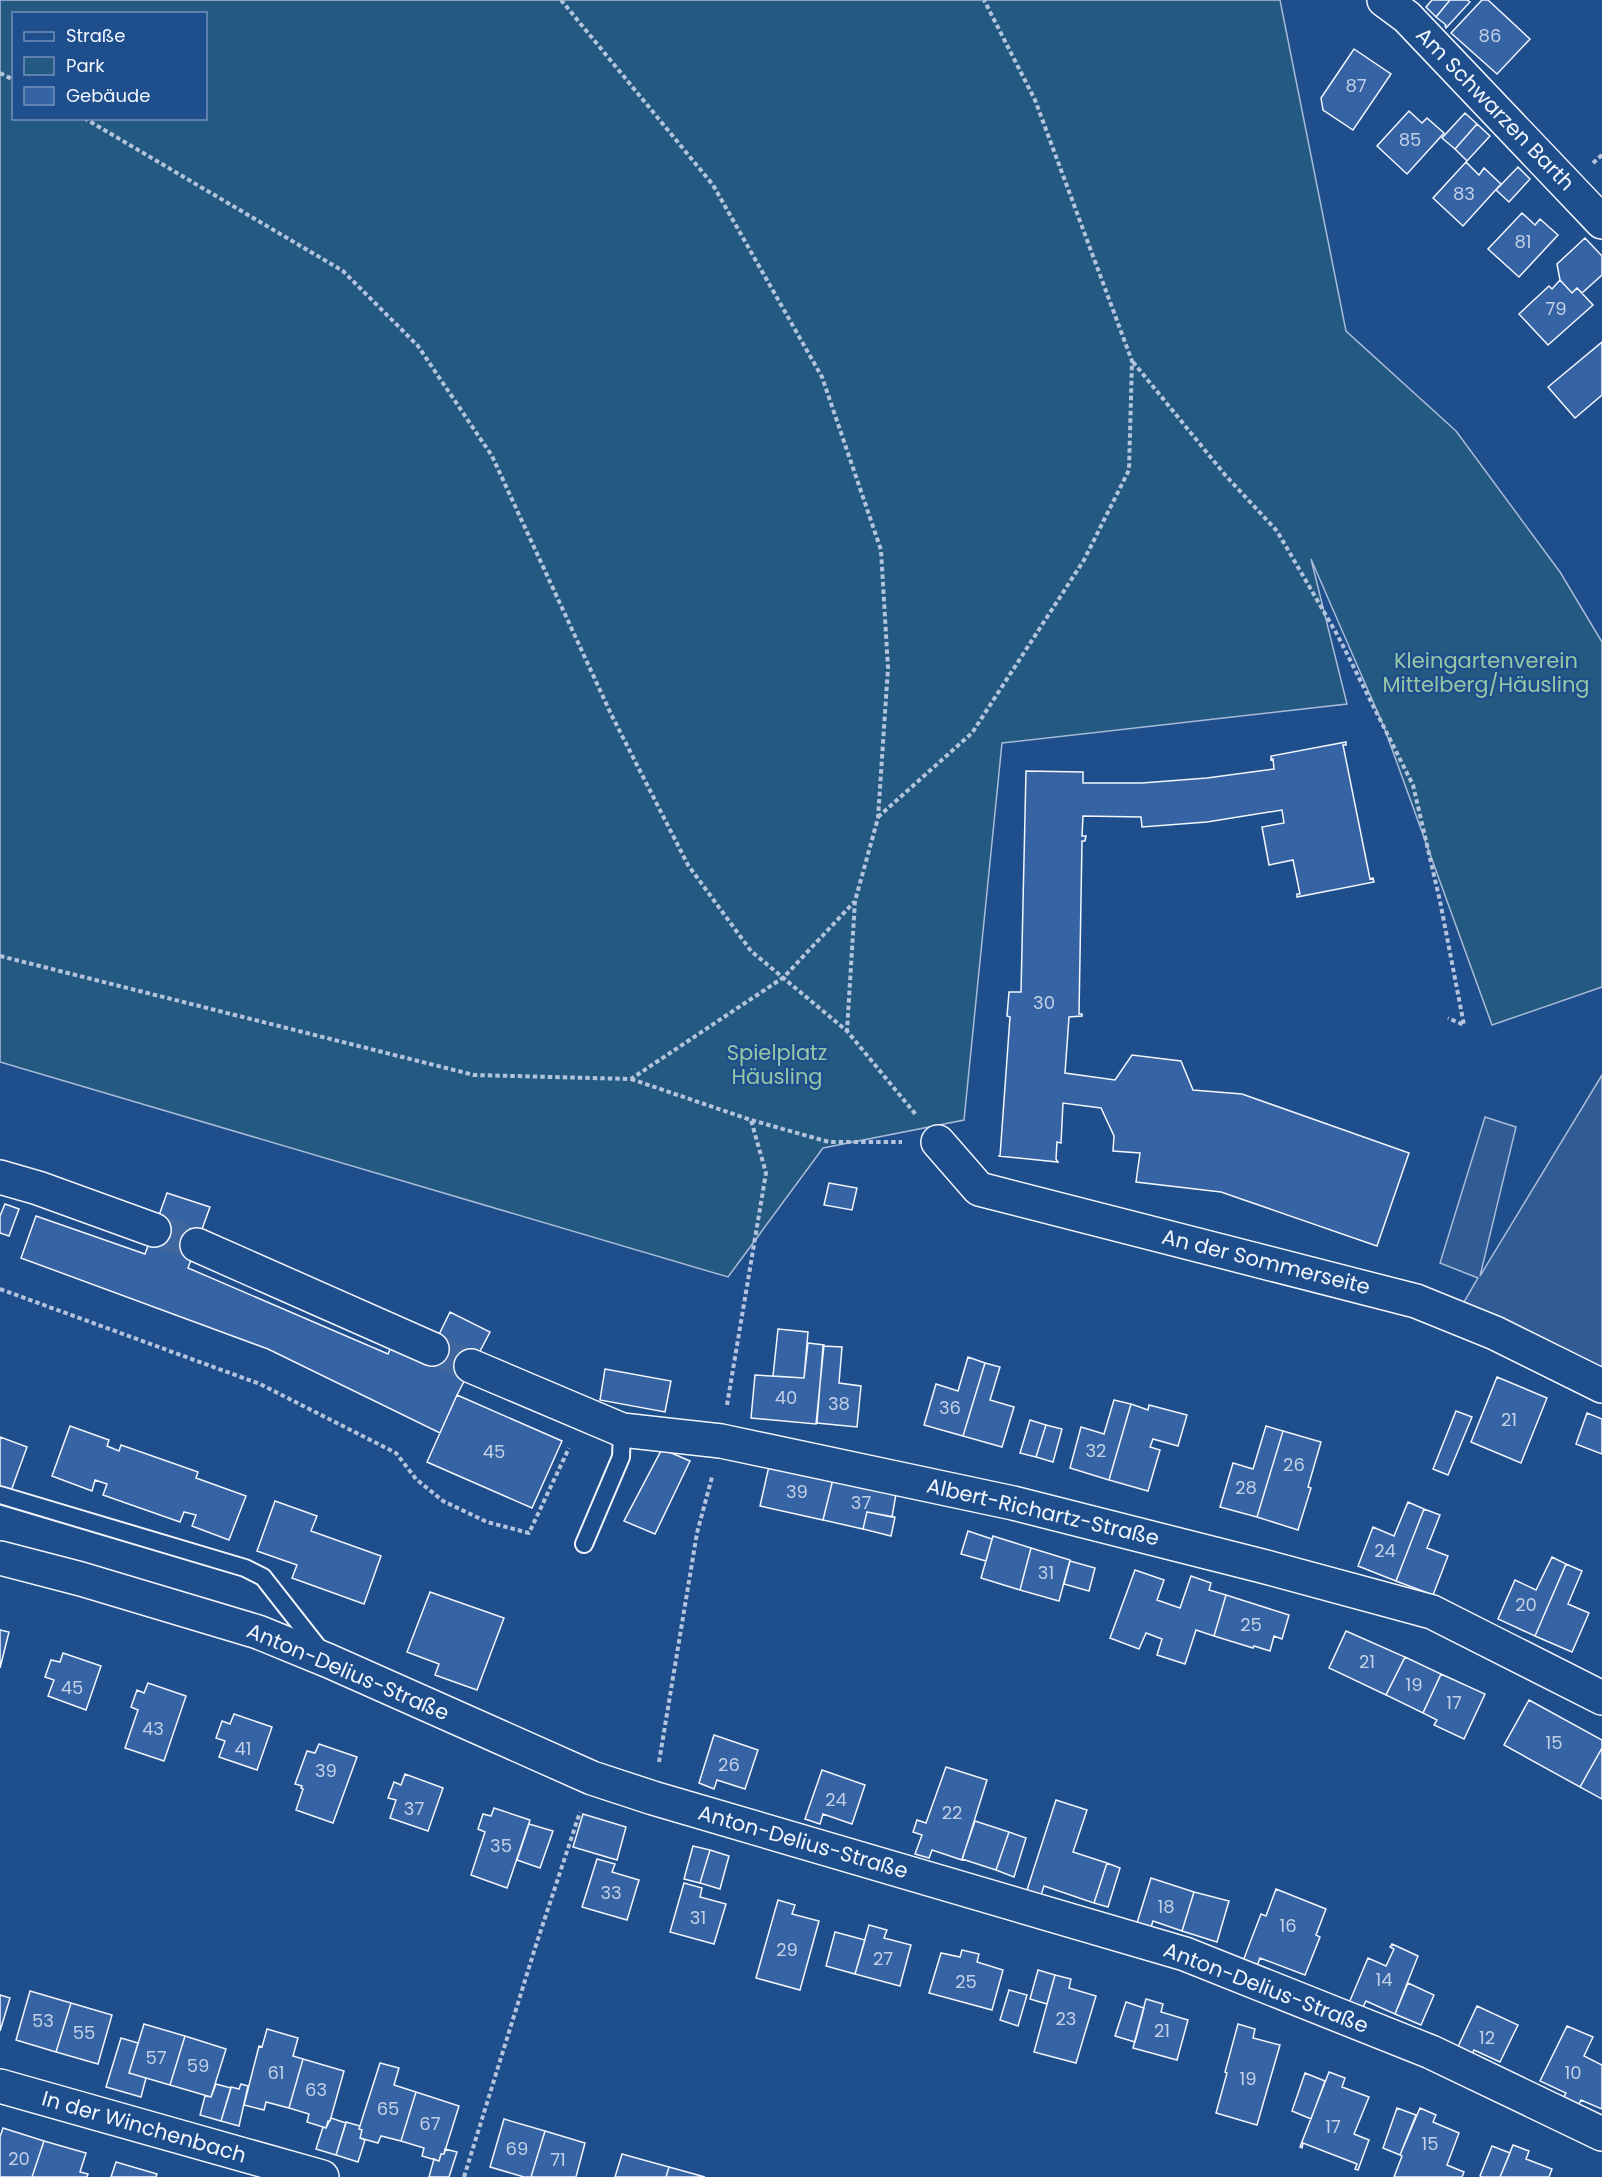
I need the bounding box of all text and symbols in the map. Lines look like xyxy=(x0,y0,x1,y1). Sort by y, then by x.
legend xyxy=(12,12,207,120)
street label: Am Schwarzen Barth xyxy=(1410,21,1581,197)
text: Straße xyxy=(66,23,125,48)
house number: 86 xyxy=(1479,23,1501,48)
text: Park xyxy=(66,53,105,78)
house number: 87 xyxy=(1345,73,1367,98)
text: Gebäude xyxy=(66,83,150,108)
house number: 85 xyxy=(1399,127,1421,152)
house number: 83 xyxy=(1453,181,1475,206)
house number: 81 xyxy=(1514,229,1532,254)
house number: 79 xyxy=(1545,296,1567,321)
park label: Kleingartenverein Mittelberg/Häusling xyxy=(1382,646,1590,699)
house number: 30 xyxy=(1033,990,1055,1015)
park label: Spielplatz Häusling xyxy=(727,1038,827,1091)
street label: An der Sommerseite xyxy=(1159,1222,1373,1301)
house number: 40 xyxy=(775,1385,797,1410)
house number: 38 xyxy=(828,1391,850,1416)
house number: 36 xyxy=(939,1395,961,1420)
house number: 21 xyxy=(1501,1407,1517,1432)
house number: 32 xyxy=(1086,1438,1106,1463)
house number: 45 xyxy=(483,1439,505,1464)
house number: 26 xyxy=(1283,1452,1305,1477)
street label: Albert-Richartz-Straße xyxy=(924,1471,1162,1552)
house number: 28 xyxy=(1235,1475,1257,1500)
house number: 39 xyxy=(786,1479,808,1504)
house number: 37 xyxy=(851,1490,871,1515)
house number: 24 xyxy=(1374,1538,1396,1563)
house number: 31 xyxy=(1038,1560,1054,1585)
house number: 20 xyxy=(1515,1592,1537,1617)
house number: 25 xyxy=(1240,1612,1262,1637)
street label: Anton-Delius-Straße xyxy=(243,1616,454,1727)
house number: 21 xyxy=(1359,1649,1375,1674)
house number: 19 xyxy=(1405,1672,1423,1697)
house number: 45 xyxy=(61,1675,83,1700)
house number: 17 xyxy=(1446,1690,1462,1715)
house number: 43 xyxy=(142,1716,164,1741)
house number: 15 xyxy=(1545,1730,1563,1755)
house number: 41 xyxy=(234,1736,252,1761)
house number: 26 xyxy=(718,1752,740,1777)
house number: 39 xyxy=(315,1758,337,1783)
house number: 24 xyxy=(825,1787,847,1812)
house number: 37 xyxy=(404,1796,424,1821)
street label: Anton-Delius-Straße xyxy=(695,1798,912,1885)
house number: 22 xyxy=(942,1800,962,1825)
house number: 35 xyxy=(490,1833,512,1858)
house number: 33 xyxy=(600,1880,622,1905)
house number: 18 xyxy=(1157,1894,1175,1919)
house number: 31 xyxy=(690,1905,706,1930)
house number: 16 xyxy=(1279,1913,1297,1938)
street label: Anton-Delius-Straße xyxy=(1160,1935,1373,2040)
house number: 29 xyxy=(776,1937,798,1962)
house number: 27 xyxy=(873,1946,893,1971)
house number: 14 xyxy=(1375,1967,1393,1992)
house number: 25 xyxy=(955,1969,977,1994)
house number: 23 xyxy=(1056,2006,1076,2031)
house number: 53 xyxy=(32,2008,54,2033)
house number: 21 xyxy=(1154,2018,1170,2043)
house number: 55 xyxy=(73,2020,95,2045)
house number: 12 xyxy=(1479,2025,1495,2050)
house number: 57 xyxy=(145,2045,167,2070)
house number: 59 xyxy=(187,2053,209,2078)
house number: 61 xyxy=(267,2060,285,2085)
house number: 10 xyxy=(1564,2060,1582,2085)
house number: 19 xyxy=(1239,2066,1257,2091)
house number: 63 xyxy=(305,2077,327,2102)
street label: In der Winchenbach xyxy=(39,2083,250,2170)
house number: 65 xyxy=(377,2096,399,2121)
house number: 67 xyxy=(419,2111,441,2136)
house number: 17 xyxy=(1325,2114,1341,2139)
house number: 15 xyxy=(1421,2131,1439,2156)
house number: 69 xyxy=(506,2136,528,2161)
house number: 20 xyxy=(8,2146,30,2171)
house number: 71 xyxy=(550,2147,566,2172)

